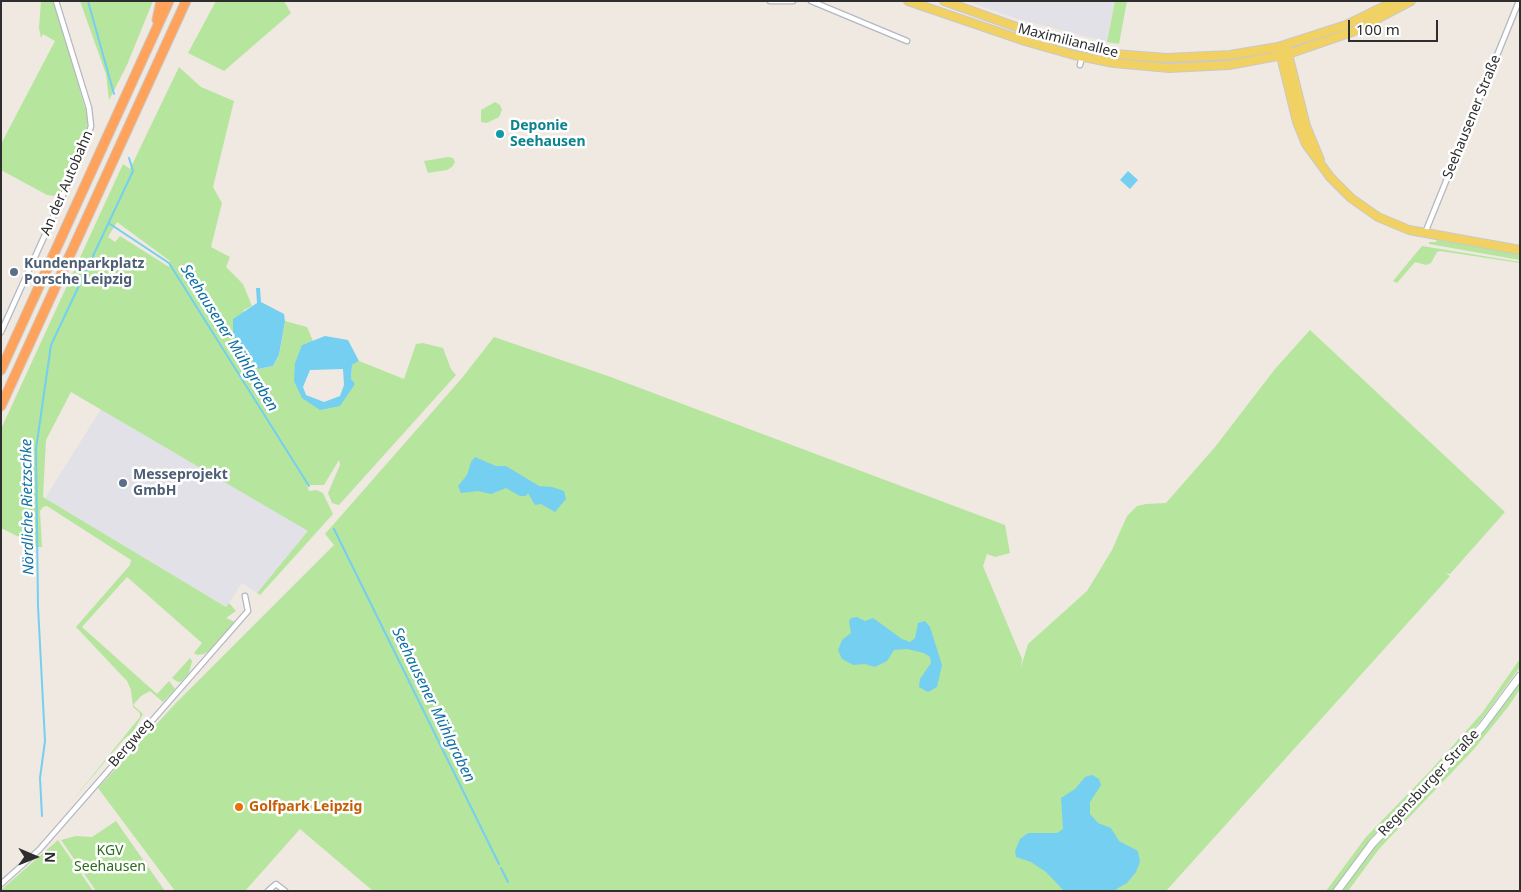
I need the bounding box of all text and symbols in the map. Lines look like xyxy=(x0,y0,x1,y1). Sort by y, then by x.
scale bar xyxy=(1351,10,1441,42)
text: 100 m xyxy=(1356,19,1400,39)
street label: Maximilianallee xyxy=(1016,20,1120,62)
street label: Seehausener Straße xyxy=(1439,53,1505,181)
place label: Deponie Seehausen xyxy=(510,118,586,150)
street label: An der Autobahn xyxy=(37,128,97,238)
marker: Deponie Seehausen xyxy=(494,128,506,140)
place label: Kundenparkplatz Porsche Leipzig xyxy=(24,256,144,288)
water label: Seehausener Mühlgraben xyxy=(176,261,282,415)
marker: Kundenparkplatz Porsche Leipzig xyxy=(8,266,20,278)
water label: Nördliche Rietzschke xyxy=(18,439,38,575)
place label: Messeprojekt GmbH xyxy=(133,467,228,500)
marker: Messeprojekt GmbH xyxy=(117,477,129,489)
water label: Seehausener Mühlgraben xyxy=(388,625,478,785)
street label: Bergweg xyxy=(105,715,157,771)
street label: Regensburger Straße xyxy=(1375,726,1483,840)
place label: Golfpark Leipzig xyxy=(249,799,362,815)
marker: Golfpark Leipzig xyxy=(233,801,245,813)
north arrow xyxy=(10,832,60,882)
park label: KGV Seehausen xyxy=(74,843,146,876)
text: N xyxy=(41,851,60,863)

